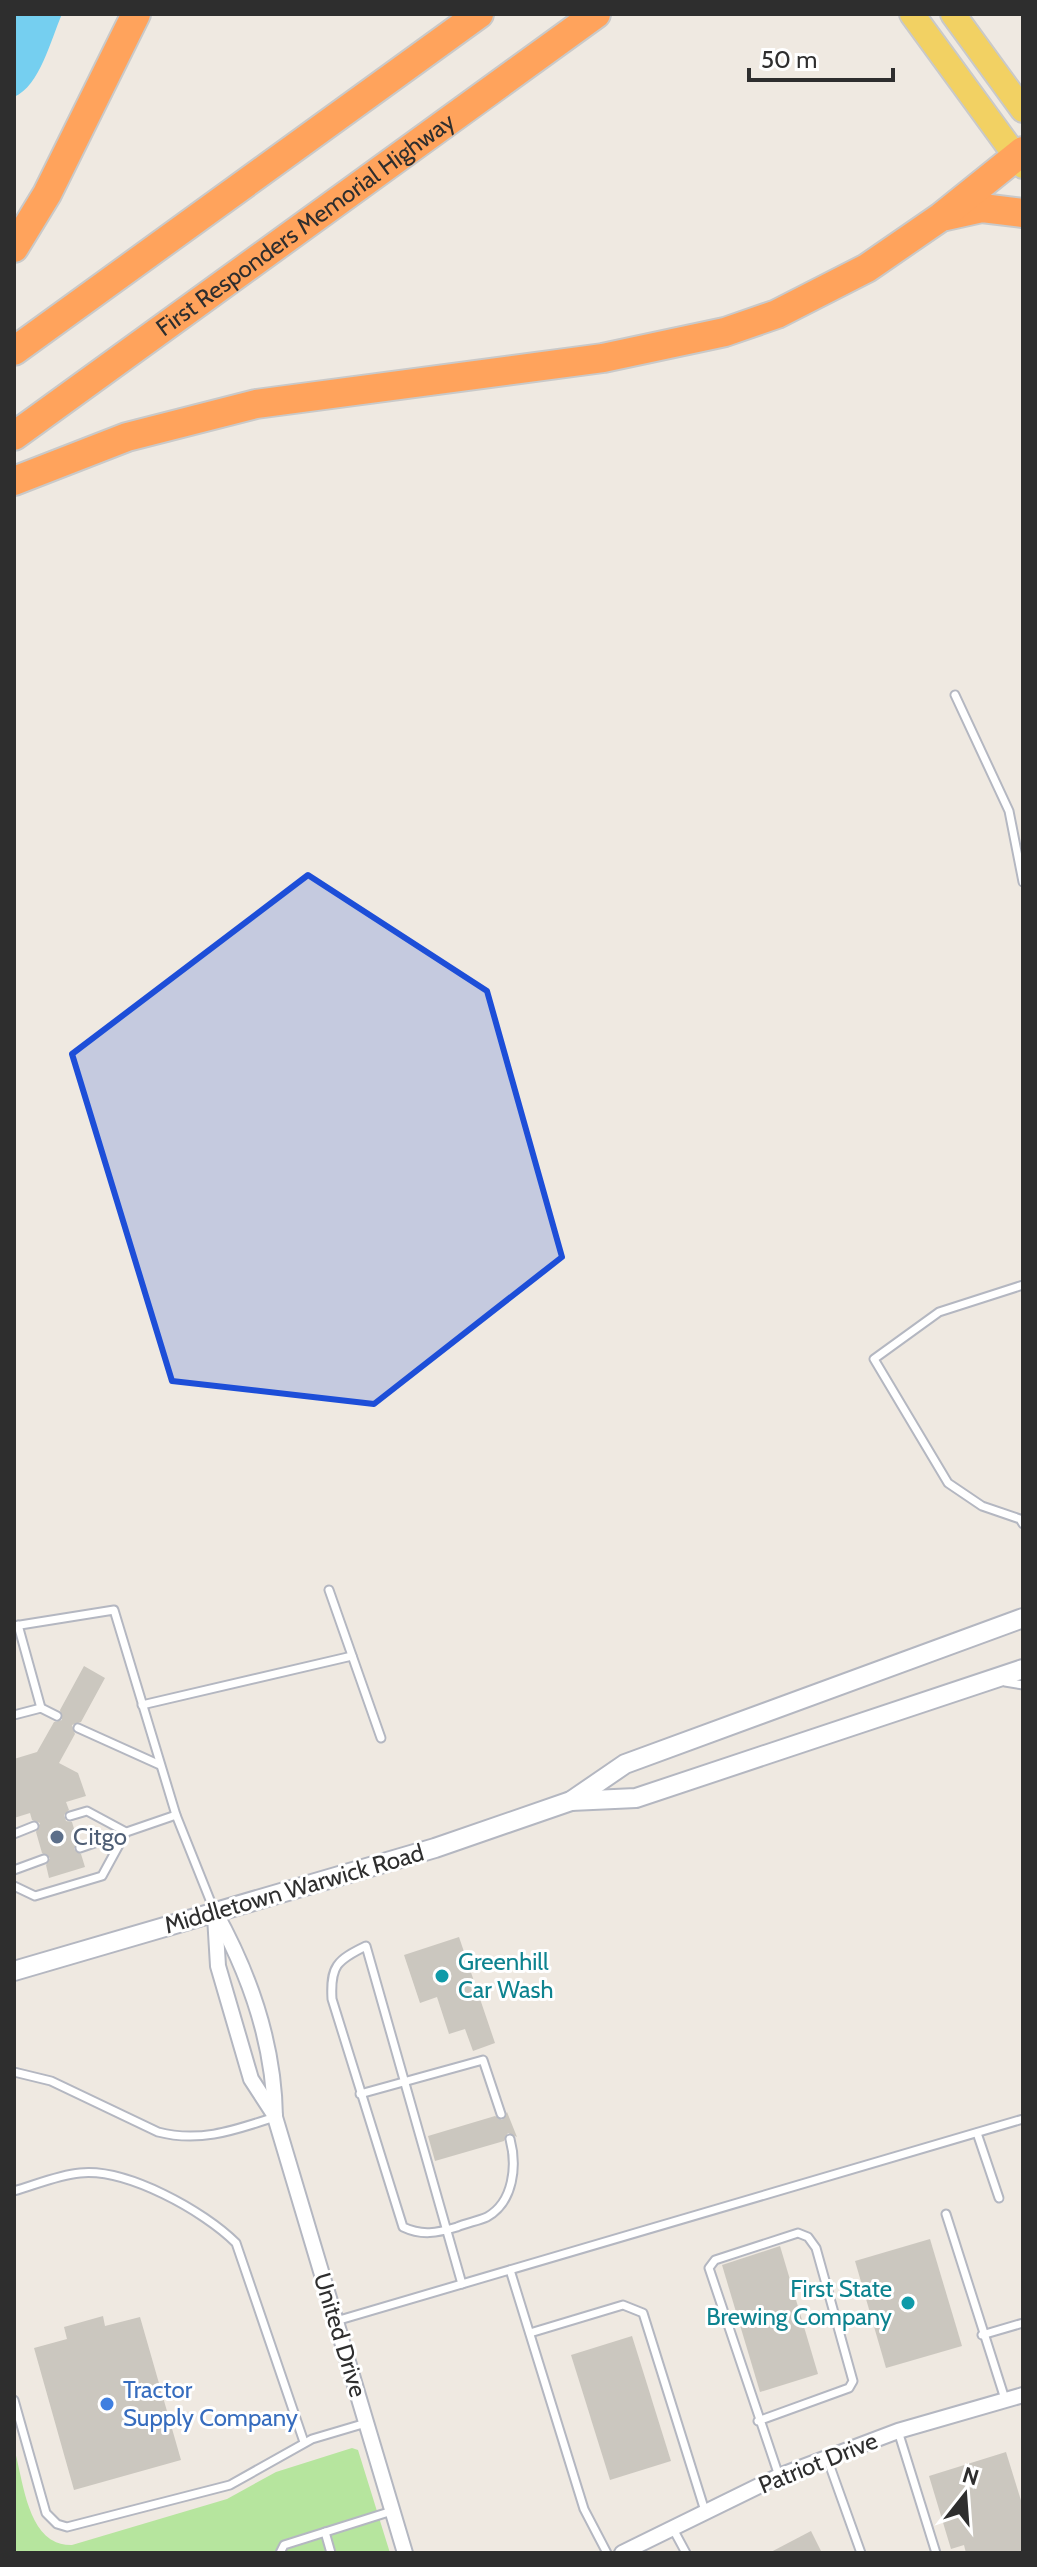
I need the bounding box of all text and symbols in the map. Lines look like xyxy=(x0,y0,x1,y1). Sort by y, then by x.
scale bar xyxy=(749,32,893,82)
text: 50 m xyxy=(761,45,817,74)
street label: First Responders Memorial Highway xyxy=(150,106,460,342)
place label: Citgo xyxy=(73,1822,127,1851)
marker: Citgo xyxy=(48,1828,66,1846)
street label: Middletown Warwick Road xyxy=(161,1838,427,1939)
place label: Greenhill Car Wash xyxy=(458,1947,554,2004)
marker: Greenhill Car Wash xyxy=(433,1967,451,1985)
street label: United Drive xyxy=(308,2269,373,2400)
place label: First State Brewing Company xyxy=(706,2274,892,2331)
marker: First State Brewing Company xyxy=(899,2294,917,2312)
place label: Tractor Supply Company xyxy=(123,2375,298,2432)
marker: Tractor Supply Company xyxy=(98,2395,116,2413)
street label: Patriot Drive xyxy=(754,2426,882,2500)
north arrow xyxy=(925,2455,1005,2535)
text: N xyxy=(959,2461,982,2492)

